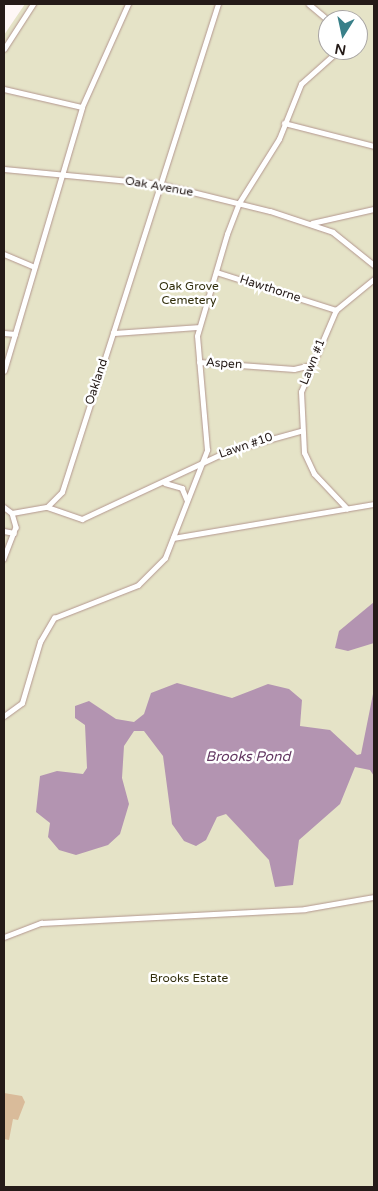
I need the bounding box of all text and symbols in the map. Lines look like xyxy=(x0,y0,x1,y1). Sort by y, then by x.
north arrow xyxy=(318,10,368,60)
text: N xyxy=(333,40,347,59)
street label: Oak Avenue xyxy=(124,174,194,200)
street label: Hawthorne xyxy=(238,272,302,306)
park label: Oak Grove Cemetery xyxy=(159,280,219,308)
street label: Lawn #1 xyxy=(297,337,329,387)
street label: Aspen xyxy=(205,356,243,372)
street label: Oakland xyxy=(83,357,111,407)
street label: Lawn #10 xyxy=(217,430,275,462)
water label: Brooks Pond xyxy=(206,749,290,765)
park label: Brooks Estate xyxy=(150,972,228,986)

